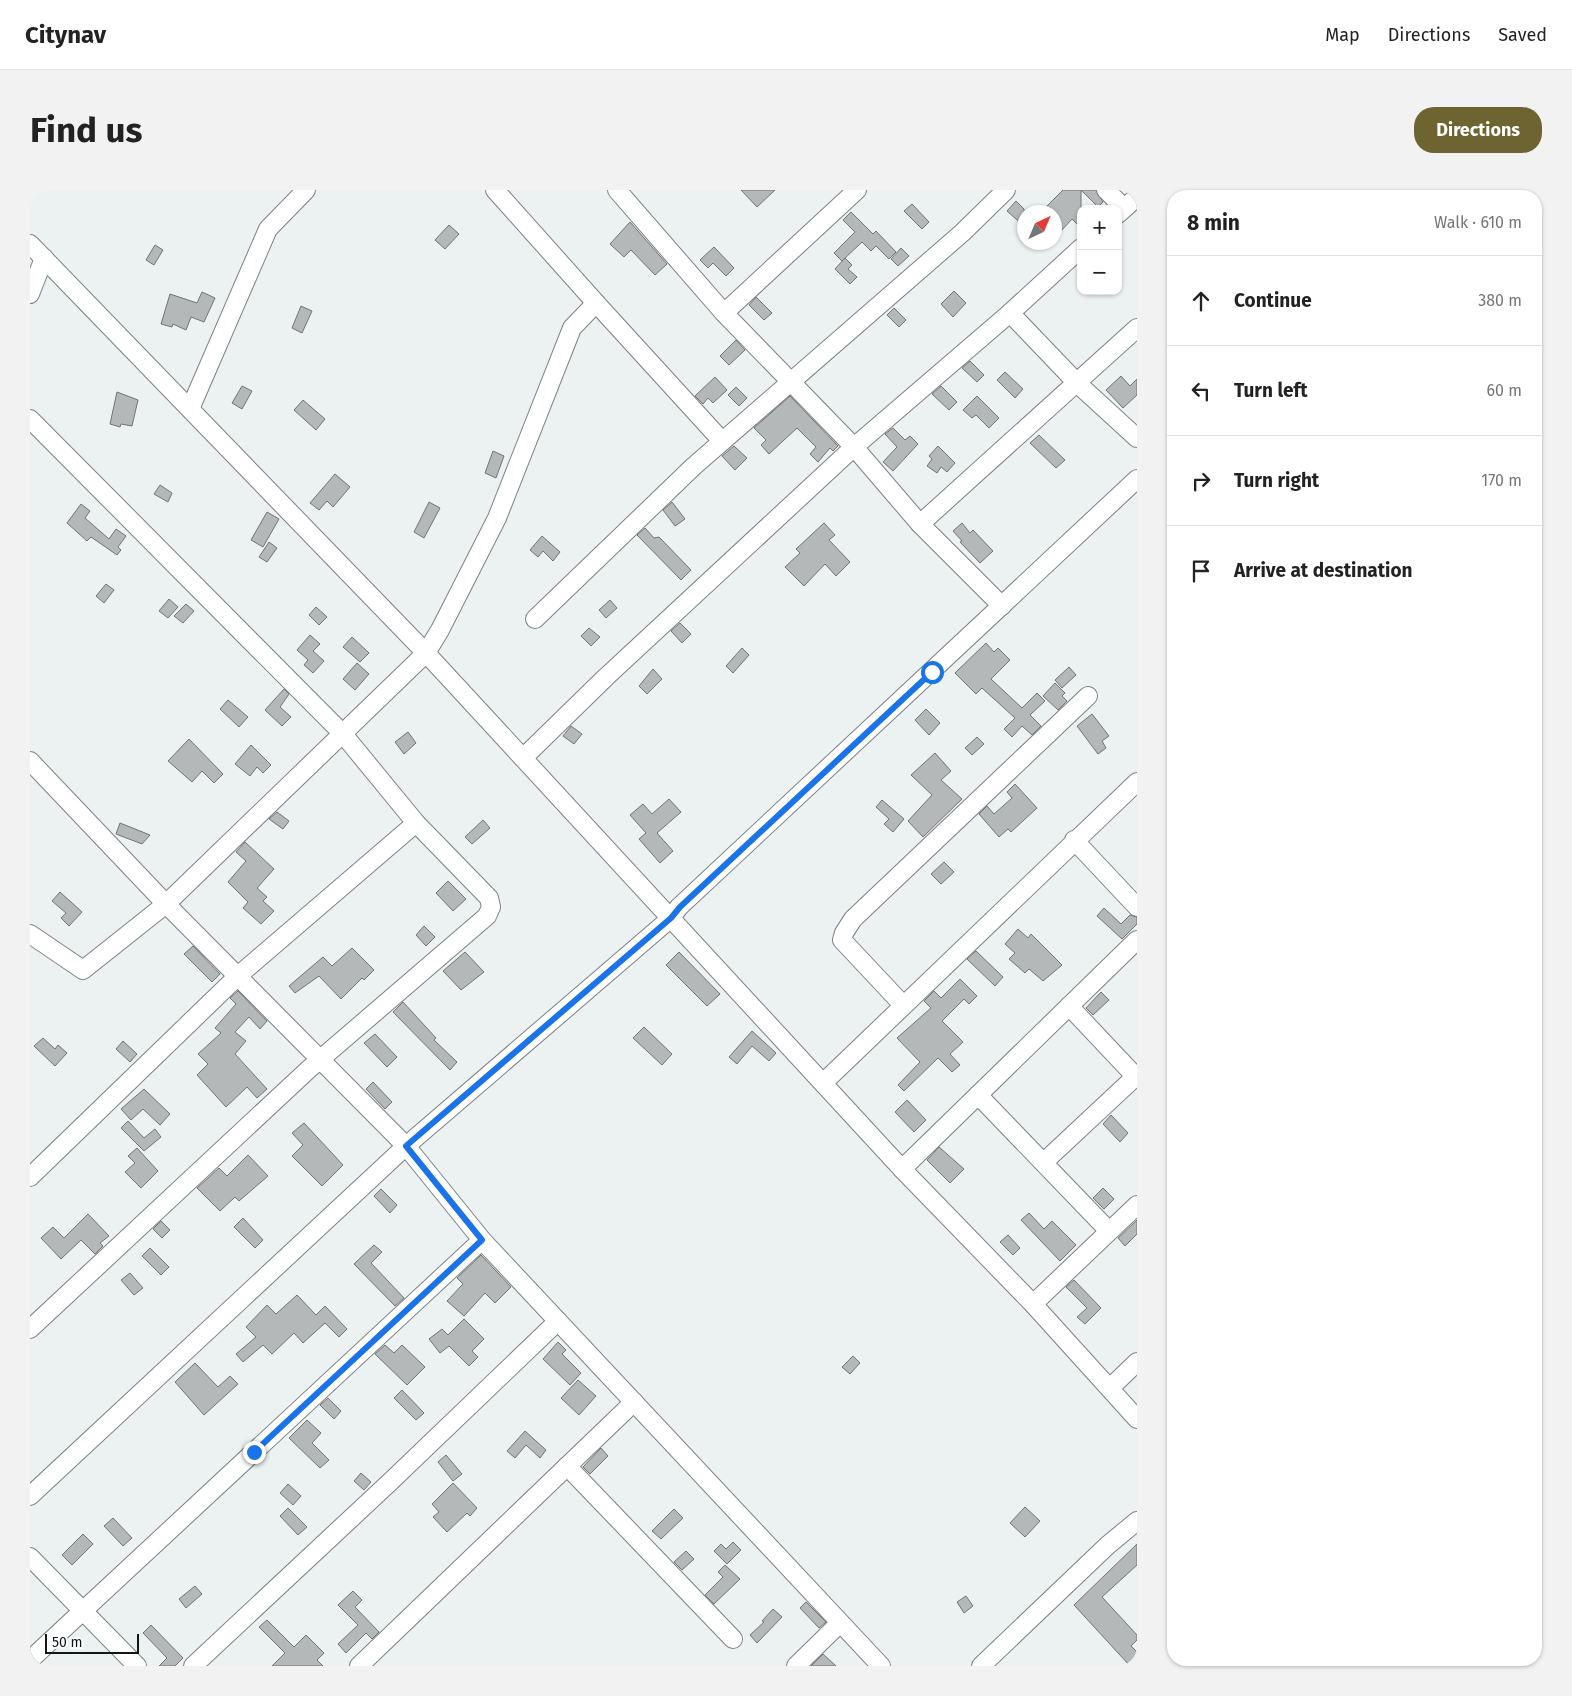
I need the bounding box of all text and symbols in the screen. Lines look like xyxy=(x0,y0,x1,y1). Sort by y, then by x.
text: Citynav xyxy=(25,21,106,49)
text: Map xyxy=(1325,24,1360,46)
text: Directions xyxy=(1388,24,1470,46)
text: Saved xyxy=(1498,24,1547,46)
button: Directions xyxy=(1414,107,1542,153)
text: Find us xyxy=(30,109,142,151)
north arrow xyxy=(1017,205,1062,250)
map controls xyxy=(1077,205,1122,295)
button: + xyxy=(1077,205,1122,250)
text: 8 min xyxy=(1187,210,1240,236)
text: Walk · 610 m xyxy=(1434,213,1522,232)
button: − xyxy=(1077,250,1122,295)
icon: ahead xyxy=(1187,287,1215,315)
text: Continue xyxy=(1234,289,1312,312)
text: 380 m xyxy=(1478,291,1522,310)
icon: left xyxy=(1187,377,1215,405)
text: Turn left xyxy=(1234,379,1308,402)
text: 60 m xyxy=(1487,381,1522,400)
icon: right xyxy=(1187,467,1215,495)
text: Turn right xyxy=(1234,469,1319,492)
text: 170 m xyxy=(1481,471,1522,490)
icon: arrive xyxy=(1187,557,1215,585)
text: Arrive at destination xyxy=(1234,559,1413,582)
route start xyxy=(921,661,944,684)
route end xyxy=(243,1441,266,1464)
scale bar xyxy=(45,1631,139,1654)
text: 50 m xyxy=(52,1634,83,1651)

